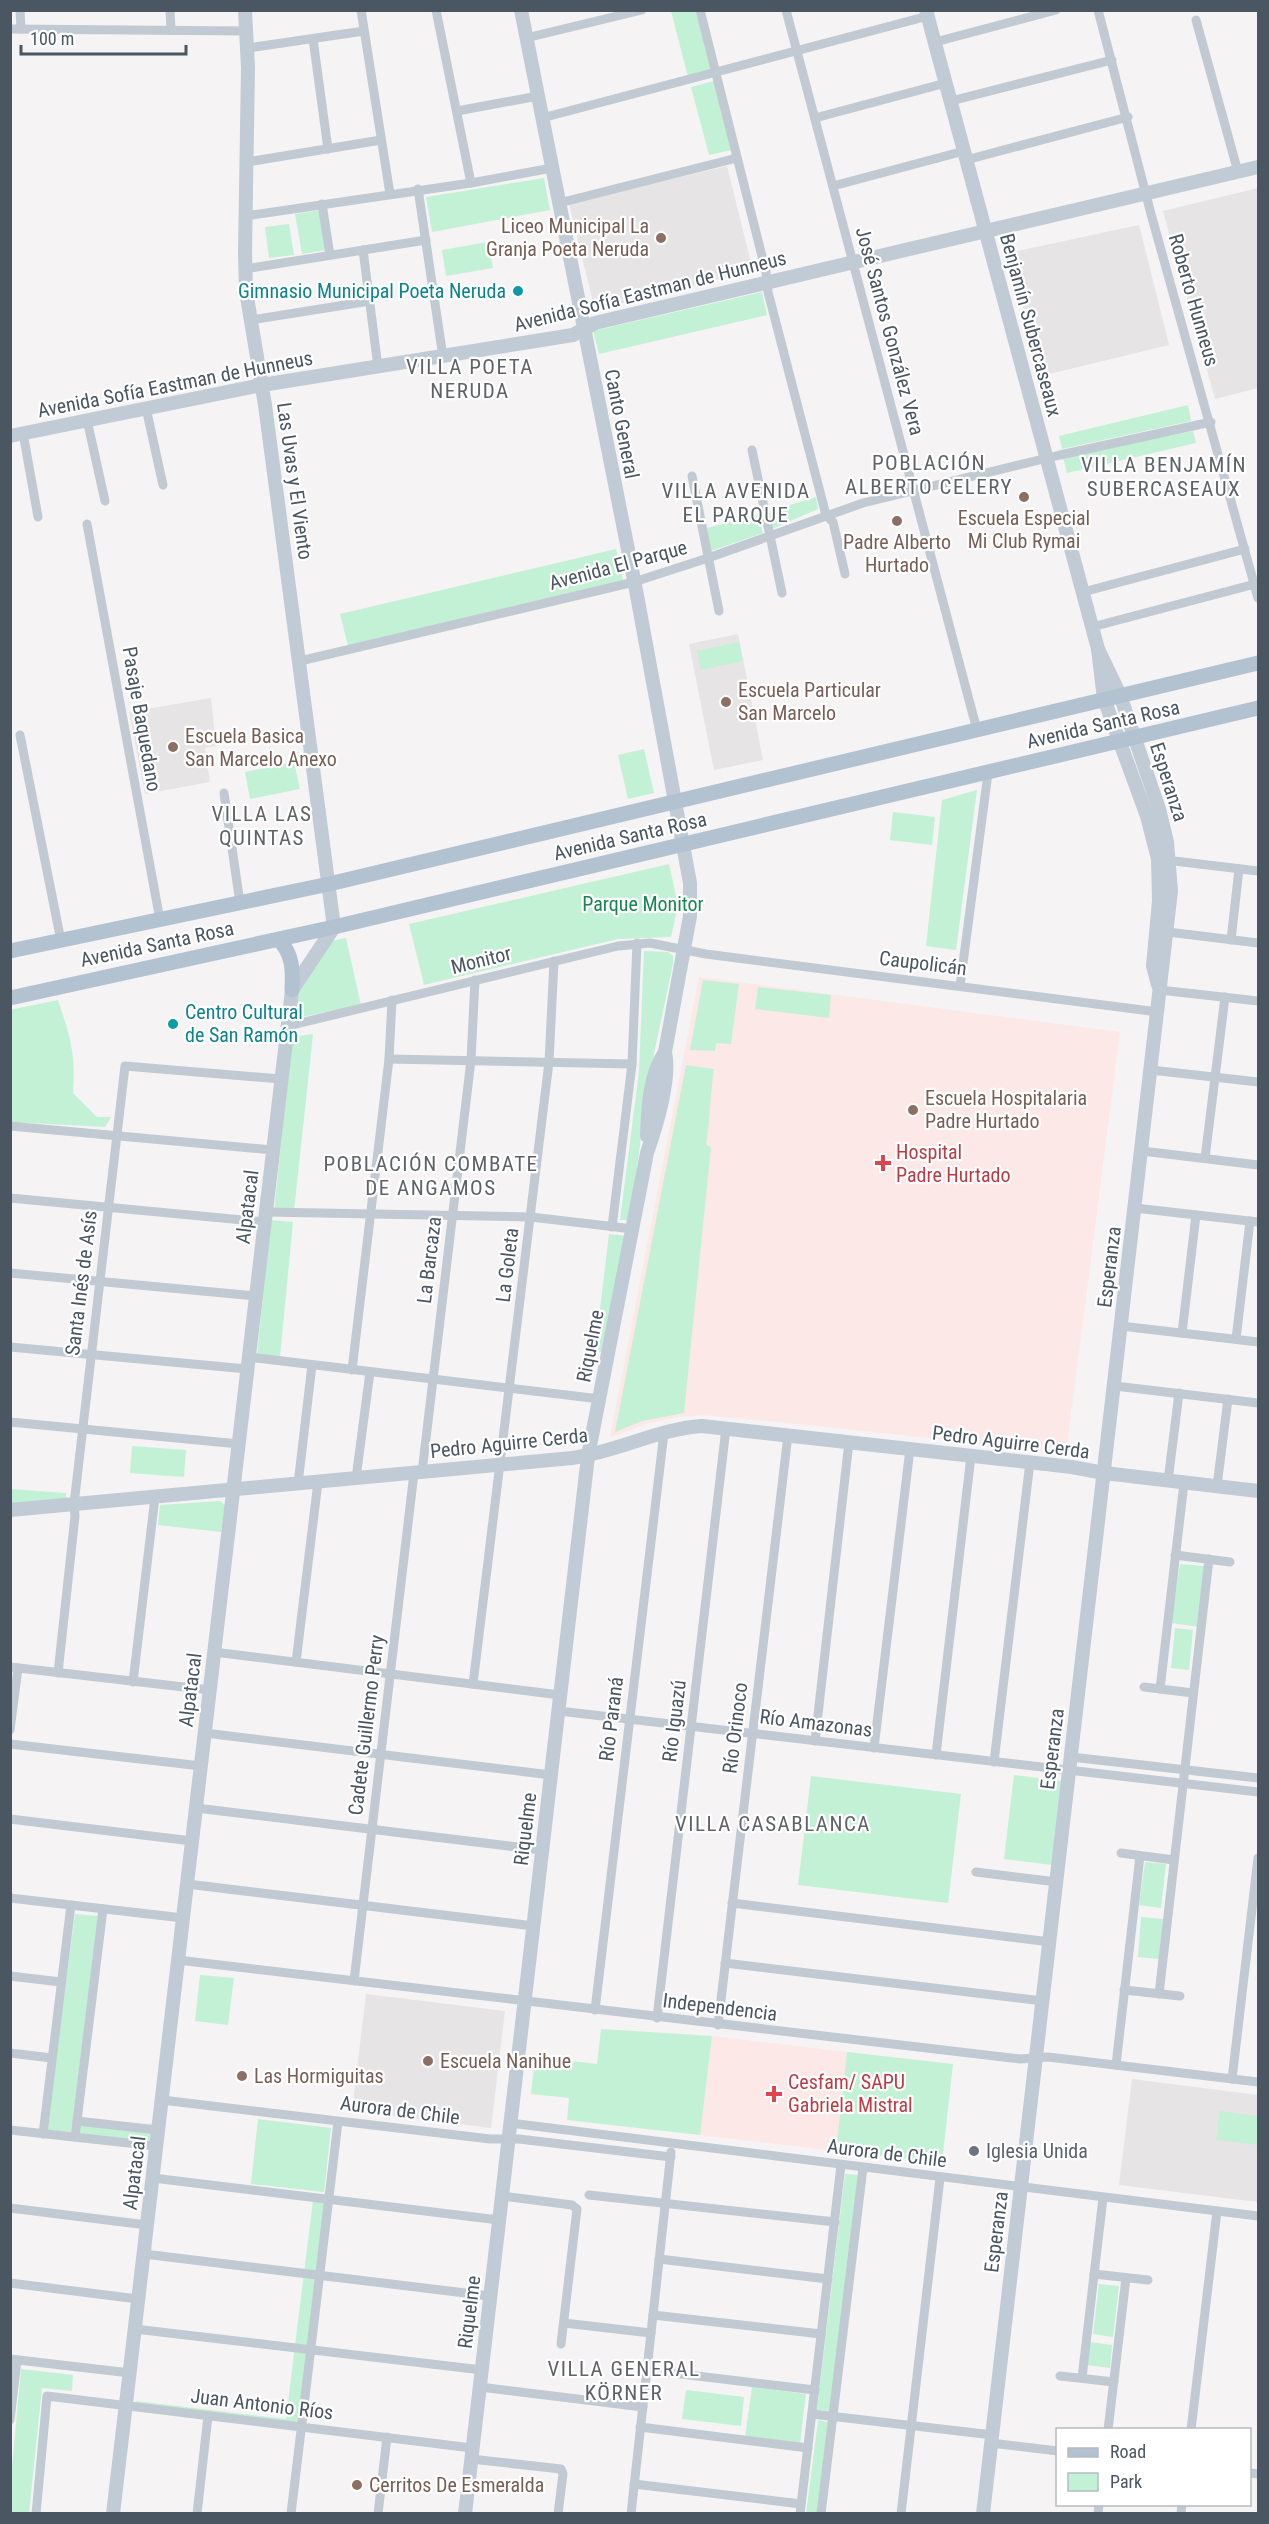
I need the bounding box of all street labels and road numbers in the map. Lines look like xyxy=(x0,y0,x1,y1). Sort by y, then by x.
street label: José Santos González Vera xyxy=(851,224,929,438)
street label: Benjamín Subercaseaux xyxy=(995,231,1067,419)
street label: Roberto Hunneus xyxy=(1164,231,1224,369)
street label: Avenida Sofía Eastman de Hunneus xyxy=(511,246,789,336)
street label: Avenida Sofía Eastman de Hunneus xyxy=(35,346,315,422)
street label: Canto General xyxy=(600,367,644,481)
street label: Las Uvas y El Viento xyxy=(272,401,318,561)
street label: Avenida El Parque xyxy=(546,535,690,595)
street label: Pasaje Baquedano xyxy=(117,645,167,793)
street label: Avenida Santa Rosa xyxy=(1024,695,1182,753)
street label: Esperanza xyxy=(1145,739,1193,825)
street label: Avenida Santa Rosa xyxy=(551,807,709,865)
street label: Avenida Santa Rosa xyxy=(78,916,236,972)
street label: Monitor xyxy=(448,941,514,979)
street label: Caupolicán xyxy=(878,946,968,980)
street label: Alpatacal xyxy=(231,1169,263,1245)
street label: Santa Inés de Asís xyxy=(60,1209,102,1357)
street label: La Barcaza xyxy=(412,1215,446,1305)
street label: Esperanza xyxy=(1092,1225,1126,1309)
street label: La Goleta xyxy=(491,1226,523,1304)
street label: Riquelme xyxy=(571,1308,609,1384)
street label: Pedro Aguirre Cerda xyxy=(931,1420,1091,1464)
street label: Pedro Aguirre Cerda xyxy=(429,1423,589,1463)
street label: Cadete Guillermo Perry xyxy=(343,1633,389,1817)
street label: Alpatacal xyxy=(174,1652,206,1728)
street label: Río Paraná xyxy=(594,1675,628,1763)
street label: Río Iguazú xyxy=(657,1679,691,1763)
street label: Río Orinoco xyxy=(718,1681,752,1775)
street label: Río Amazonas xyxy=(758,1704,874,1742)
street label: Esperanza xyxy=(1035,1707,1069,1791)
street label: Riquelme xyxy=(509,1791,541,1867)
street label: Independencia xyxy=(661,1988,779,2026)
street label: Aurora de Chile xyxy=(339,2091,461,2129)
street label: Aurora de Chile xyxy=(826,2134,948,2172)
street label: Alpatacal xyxy=(118,2135,150,2211)
street label: Esperanza xyxy=(979,2190,1013,2274)
street label: Riquelme xyxy=(453,2274,485,2350)
street label: Juan Antonio Ríos xyxy=(189,2383,335,2425)

